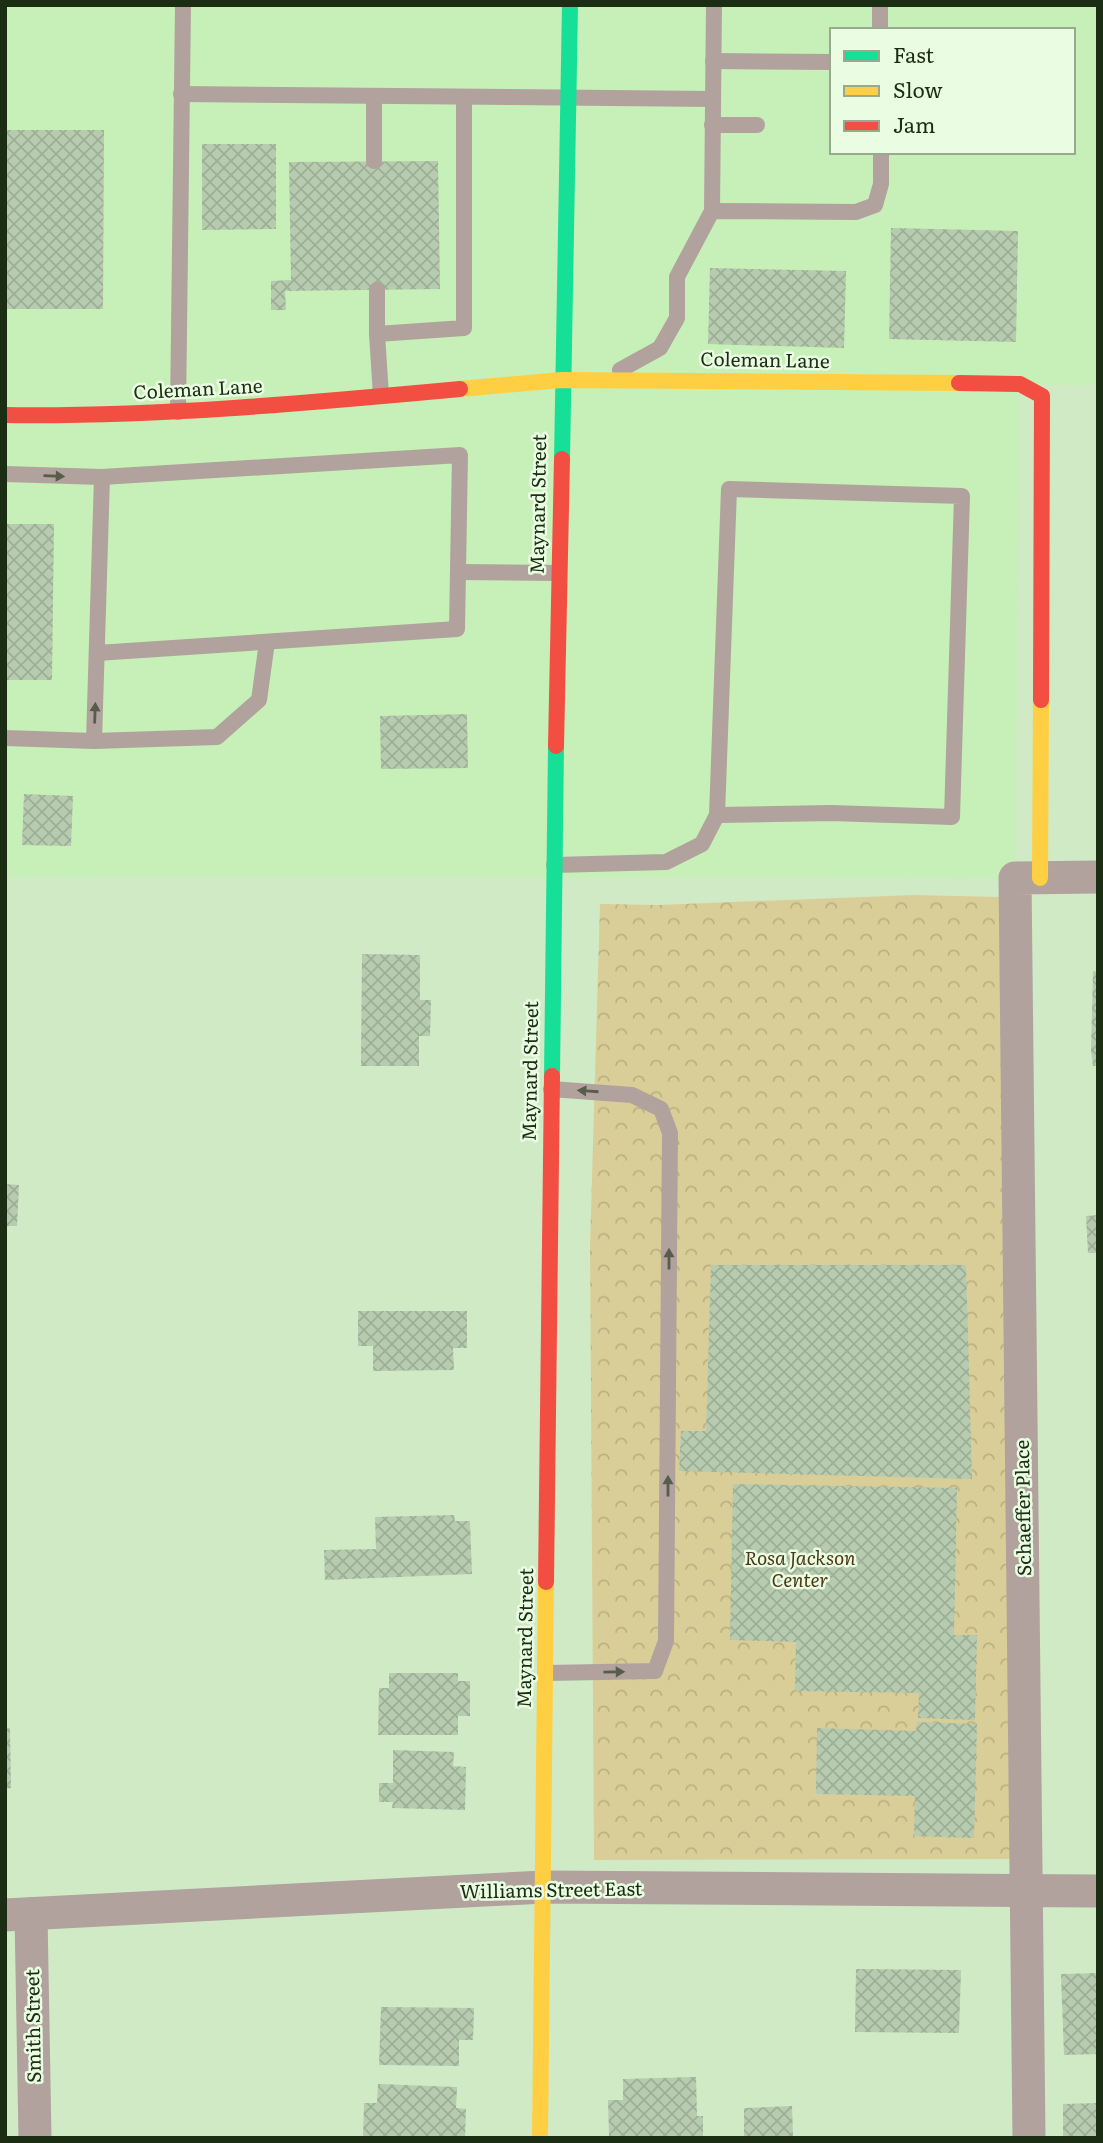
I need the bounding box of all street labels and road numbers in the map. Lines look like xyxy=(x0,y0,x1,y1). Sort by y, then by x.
street label: Coleman Lane xyxy=(700,344,830,374)
street label: Coleman Lane xyxy=(133,371,263,405)
street label: Maynard Street xyxy=(522,433,552,574)
street label: Maynard Street xyxy=(514,1000,544,1141)
street label: Schaeffer Place xyxy=(1007,1439,1037,1576)
street label: Maynard Street xyxy=(509,1567,539,1708)
street label: Williams Street East xyxy=(459,1873,643,1905)
street label: Smith Street xyxy=(17,1968,47,2083)

